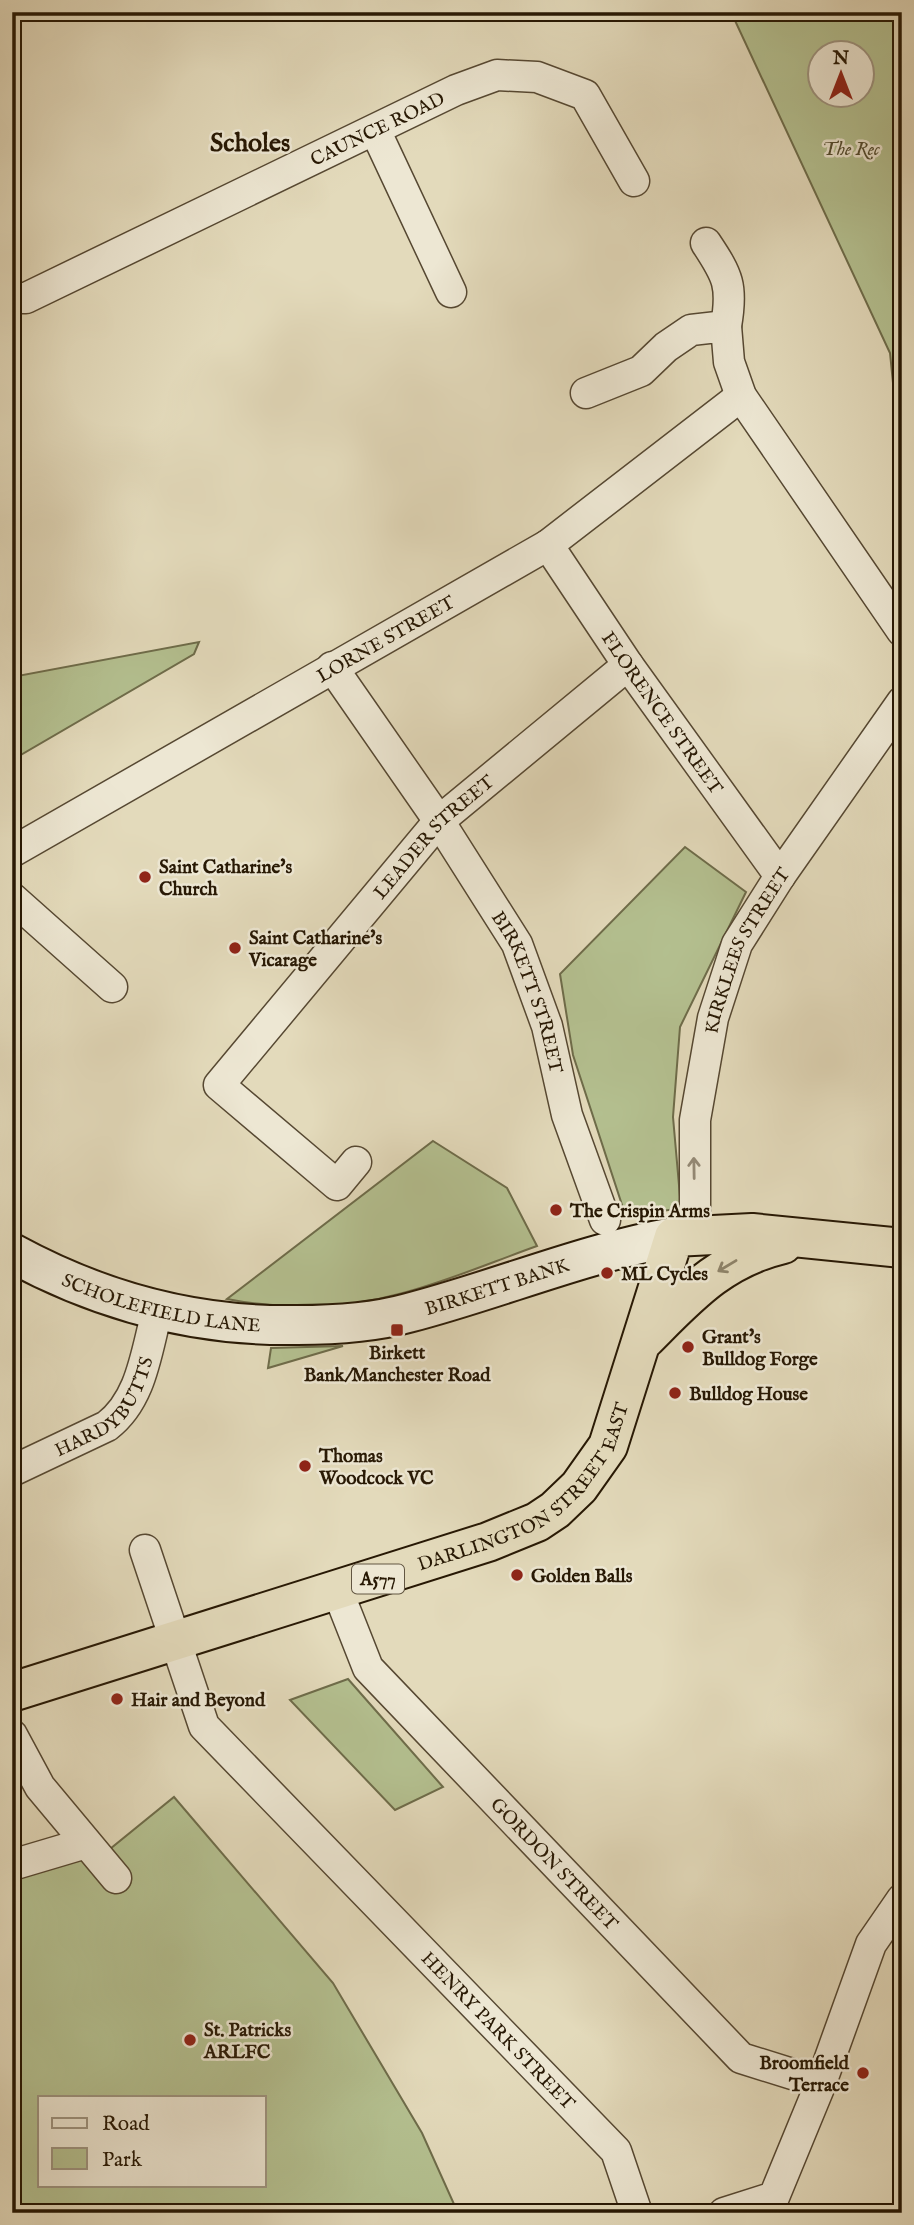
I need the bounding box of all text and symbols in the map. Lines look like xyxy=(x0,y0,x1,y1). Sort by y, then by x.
north arrow xyxy=(806,38,876,108)
text: N xyxy=(832,47,850,71)
street label: CAUNCE ROAD xyxy=(307,87,449,173)
district label: Scholes xyxy=(210,127,290,160)
park label: The Rec xyxy=(822,138,880,162)
street label: LORNE STREET xyxy=(313,591,460,689)
street label: FLORENCE STREET xyxy=(595,628,727,800)
street label: LEADER STREET xyxy=(369,771,500,905)
place label: Saint Catharine's Church xyxy=(159,856,292,902)
street label: KIRKLEES STREET xyxy=(700,863,796,1036)
marker: Saint Catharine's Church xyxy=(137,869,153,885)
street label: BIRKETT STREET xyxy=(485,907,567,1076)
place label: Saint Catharine's Vicarage xyxy=(248,927,382,973)
marker: Saint Catharine's Vicarage xyxy=(227,940,243,956)
one-way arrow xyxy=(687,1157,700,1180)
place label: The Crispin Arms xyxy=(569,1200,710,1224)
marker: The Crispin Arms xyxy=(548,1202,564,1218)
street label: BIRKETT BANK xyxy=(422,1254,572,1322)
one-way arrow xyxy=(717,1259,737,1273)
place label: ML Cycles xyxy=(621,1263,708,1287)
marker: ML Cycles xyxy=(599,1265,615,1281)
street label: SCHOLEFIELD LANE xyxy=(58,1269,261,1339)
marker: Birkett Bank/Manchester Road xyxy=(389,1322,405,1338)
place label: Grant's Bulldog Forge xyxy=(702,1326,818,1372)
marker: Grant's Bulldog Forge xyxy=(680,1339,696,1355)
place label: Birkett Bank/Manchester Road xyxy=(304,1342,491,1388)
street label: HARDYBUTTS xyxy=(51,1354,160,1463)
place label: Bulldog House xyxy=(689,1383,808,1407)
marker: Bulldog House xyxy=(667,1385,683,1401)
street label: DARLINGTON STREET EAST xyxy=(415,1400,635,1577)
place label: Thomas Woodcock VC xyxy=(318,1445,434,1491)
marker: Thomas Woodcock VC xyxy=(297,1458,313,1474)
road number: A577 xyxy=(352,1564,404,1594)
place label: Golden Balls xyxy=(531,1565,633,1589)
marker: Golden Balls xyxy=(509,1567,525,1583)
place label: Hair and Beyond xyxy=(131,1689,266,1713)
marker: Hair and Beyond xyxy=(109,1691,125,1707)
street label: GORDON STREET xyxy=(484,1793,622,1936)
street label: HENRY PARK STREET xyxy=(415,1947,579,2116)
place label: St. Patricks ARLFC xyxy=(203,2019,291,2065)
marker: St. Patricks ARLFC xyxy=(182,2032,198,2048)
place label: Broomfield Terrace xyxy=(759,2052,850,2098)
marker: Broomfield Terrace xyxy=(855,2065,871,2081)
legend xyxy=(38,2096,266,2186)
text: Road xyxy=(102,2111,150,2138)
text: Park xyxy=(102,2147,143,2174)

